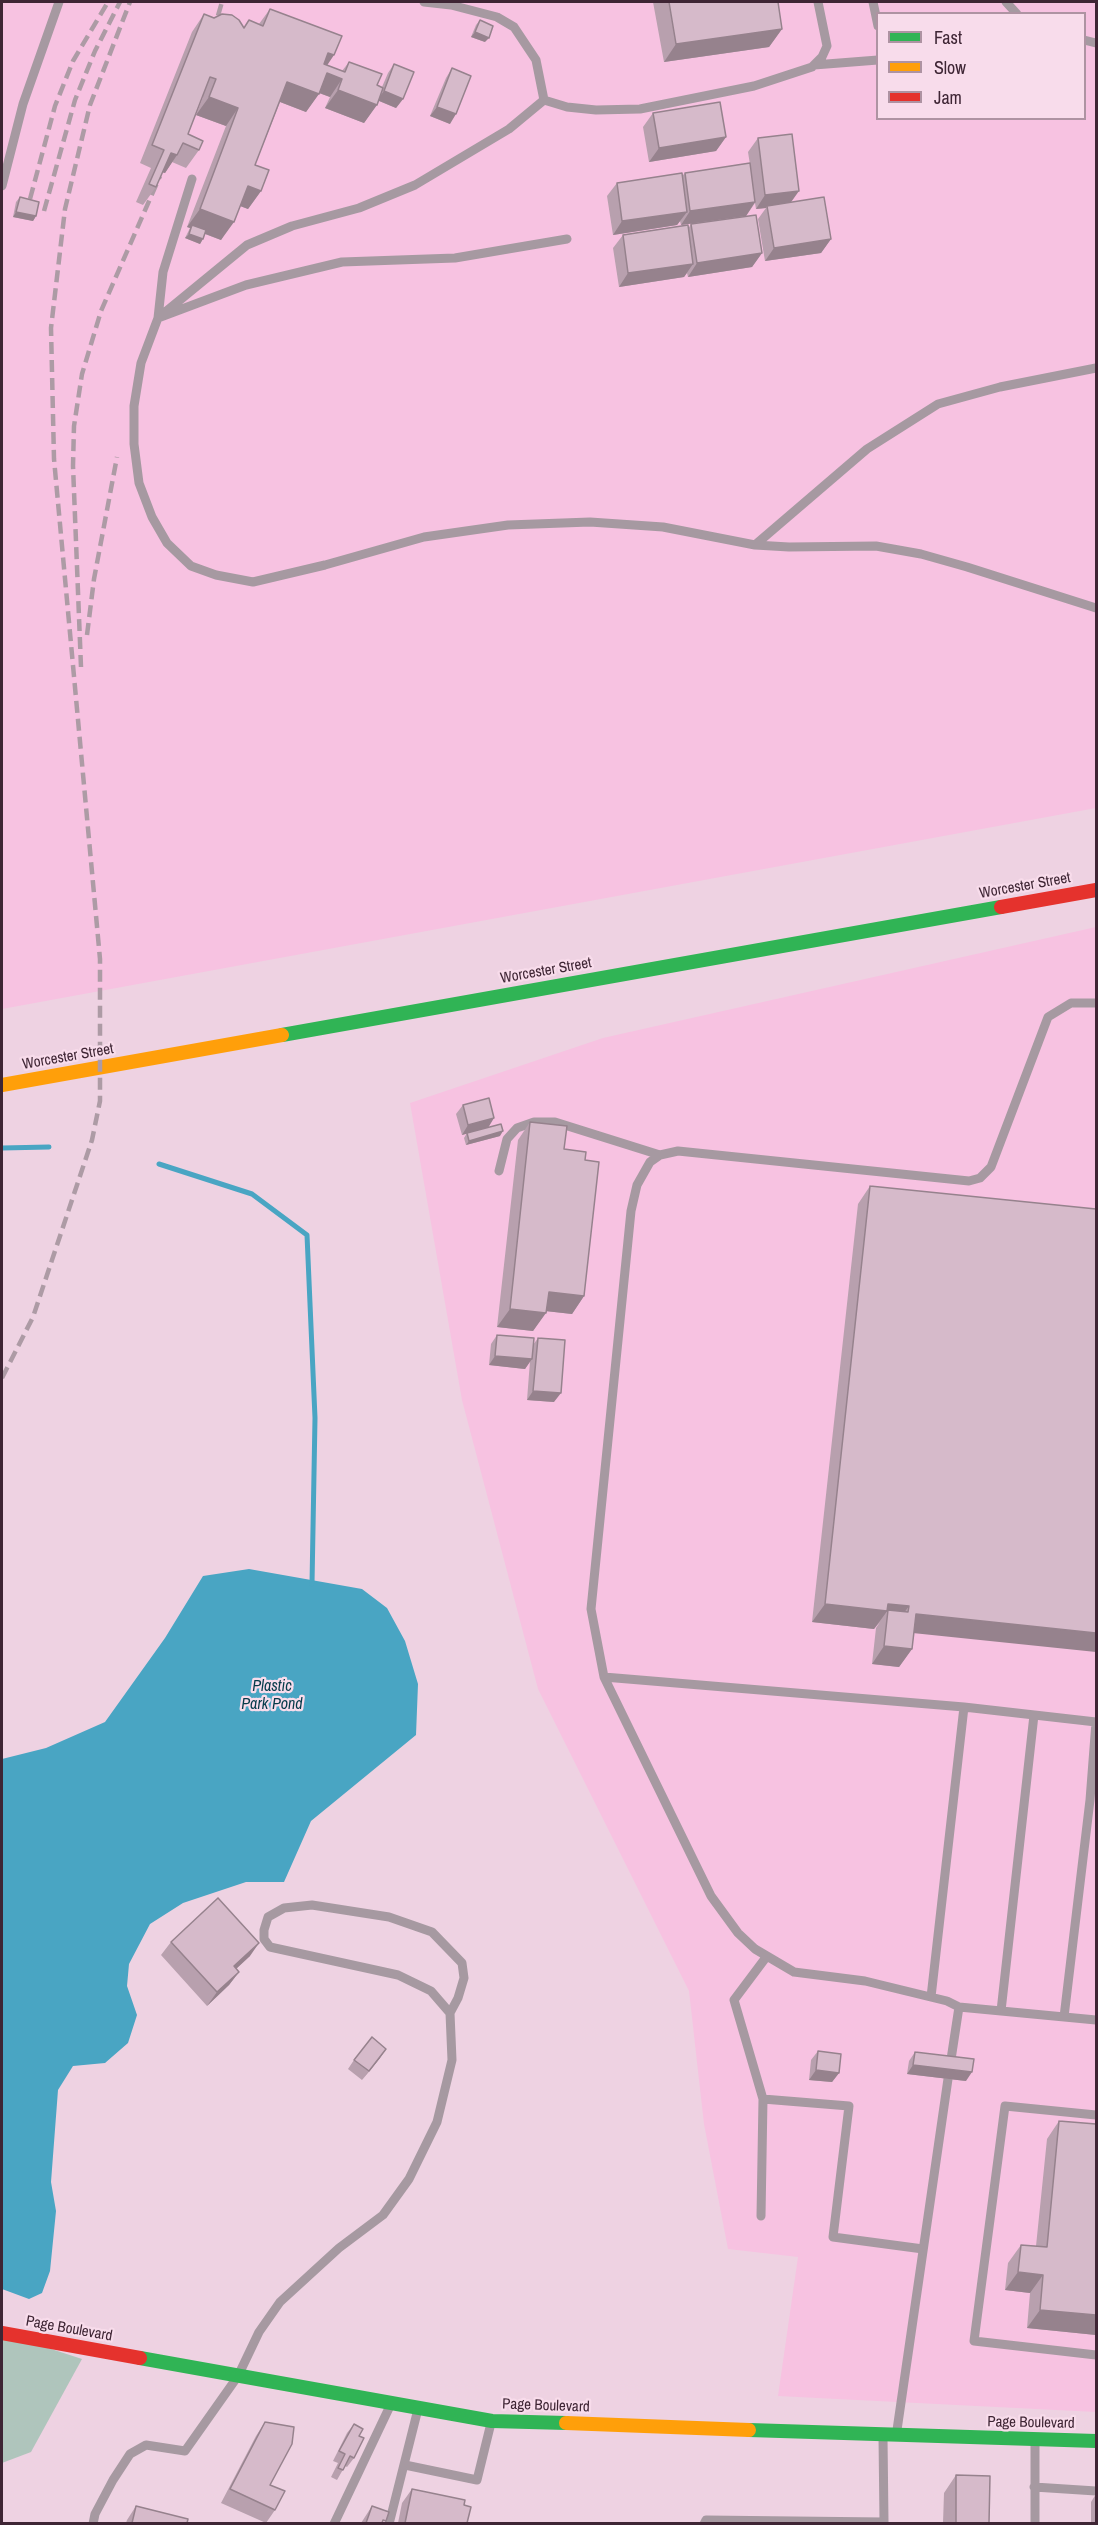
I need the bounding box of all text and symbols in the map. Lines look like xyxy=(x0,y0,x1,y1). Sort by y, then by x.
legend xyxy=(876,12,1086,120)
text: Fast xyxy=(934,25,962,50)
text: Slow xyxy=(934,55,966,80)
text: Jam xyxy=(934,85,962,110)
street label: Worcester Street xyxy=(978,869,1072,903)
street label: Worcester Street xyxy=(499,954,593,988)
street label: Worcester Street xyxy=(21,1040,115,1074)
water label: Plastic Park Pond xyxy=(241,1677,303,1715)
street label: Page Boulevard xyxy=(24,2313,114,2345)
street label: Page Boulevard xyxy=(502,2395,590,2417)
street label: Page Boulevard xyxy=(987,2413,1075,2433)

